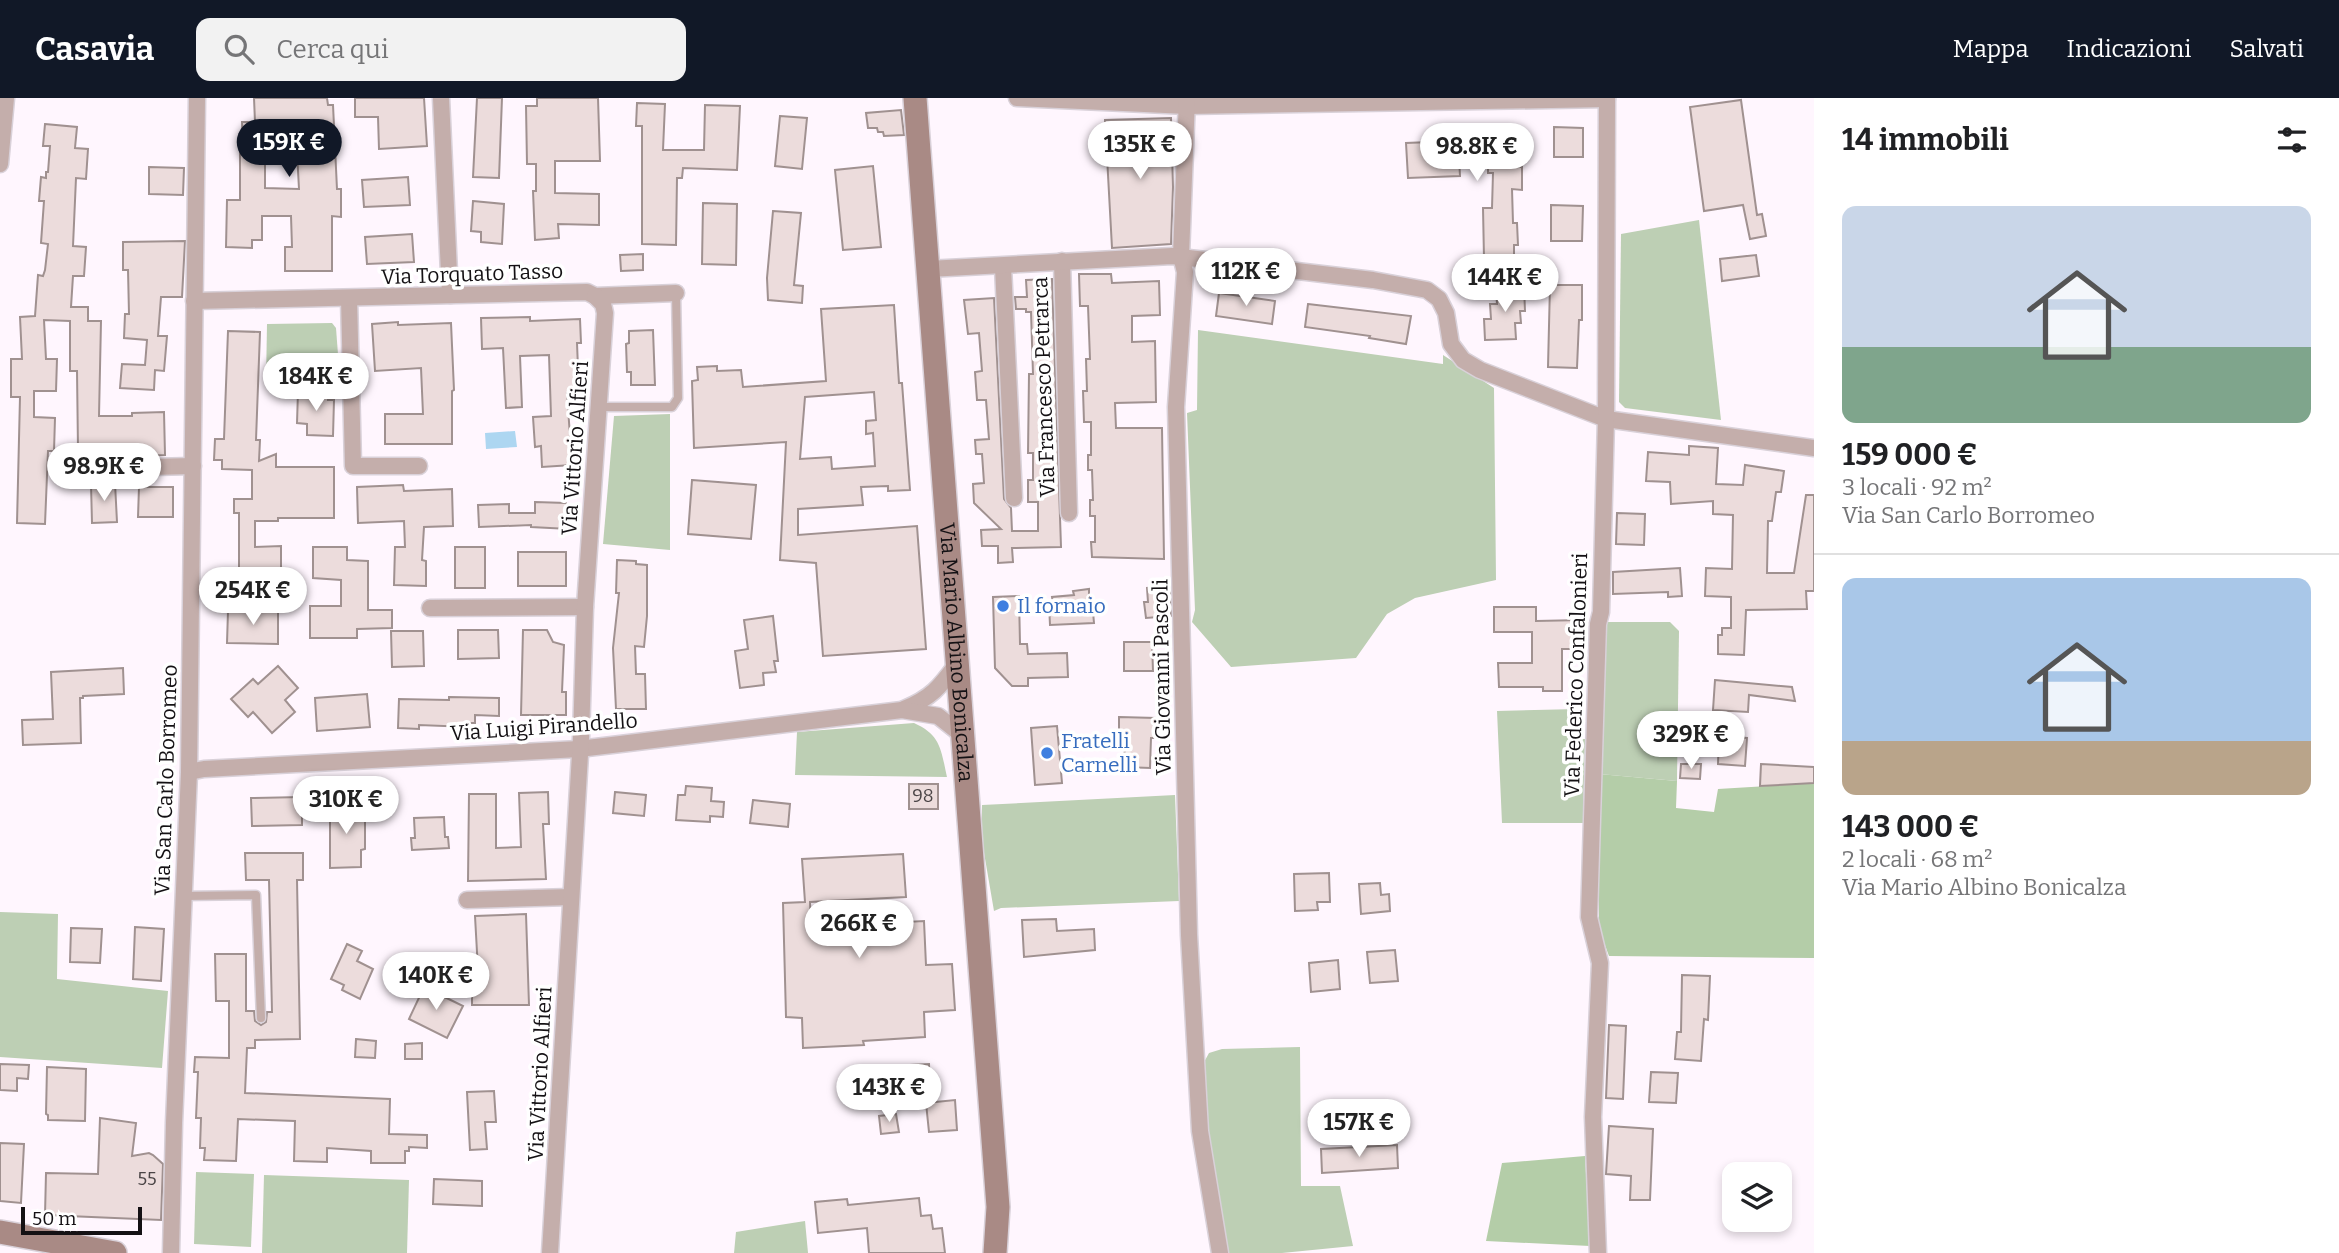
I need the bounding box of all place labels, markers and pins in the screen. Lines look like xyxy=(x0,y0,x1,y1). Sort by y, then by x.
pin: 159K € xyxy=(232,120,346,179)
pin: 135K € xyxy=(1083,122,1197,181)
pin: 98.8K € xyxy=(1412,123,1542,183)
pin: 112K € xyxy=(1189,248,1303,308)
pin: 144K € xyxy=(1448,254,1562,314)
pin: 184K € xyxy=(259,354,373,413)
pin: 98.9K € xyxy=(39,444,169,503)
pin: 254K € xyxy=(196,568,310,627)
place label: Il fornaio xyxy=(1017,593,1106,619)
marker: Il fornaio xyxy=(995,598,1011,614)
pin: 329K € xyxy=(1634,712,1748,771)
place label: Fratelli Carnelli xyxy=(1061,728,1138,778)
marker: Fratelli Carnelli xyxy=(1039,745,1055,761)
pin: 310K € xyxy=(289,776,403,836)
pin: 266K € xyxy=(802,900,916,960)
pin: 140K € xyxy=(379,953,493,1012)
pin: 143K € xyxy=(832,1065,946,1124)
pin: 157K € xyxy=(1302,1100,1416,1159)

